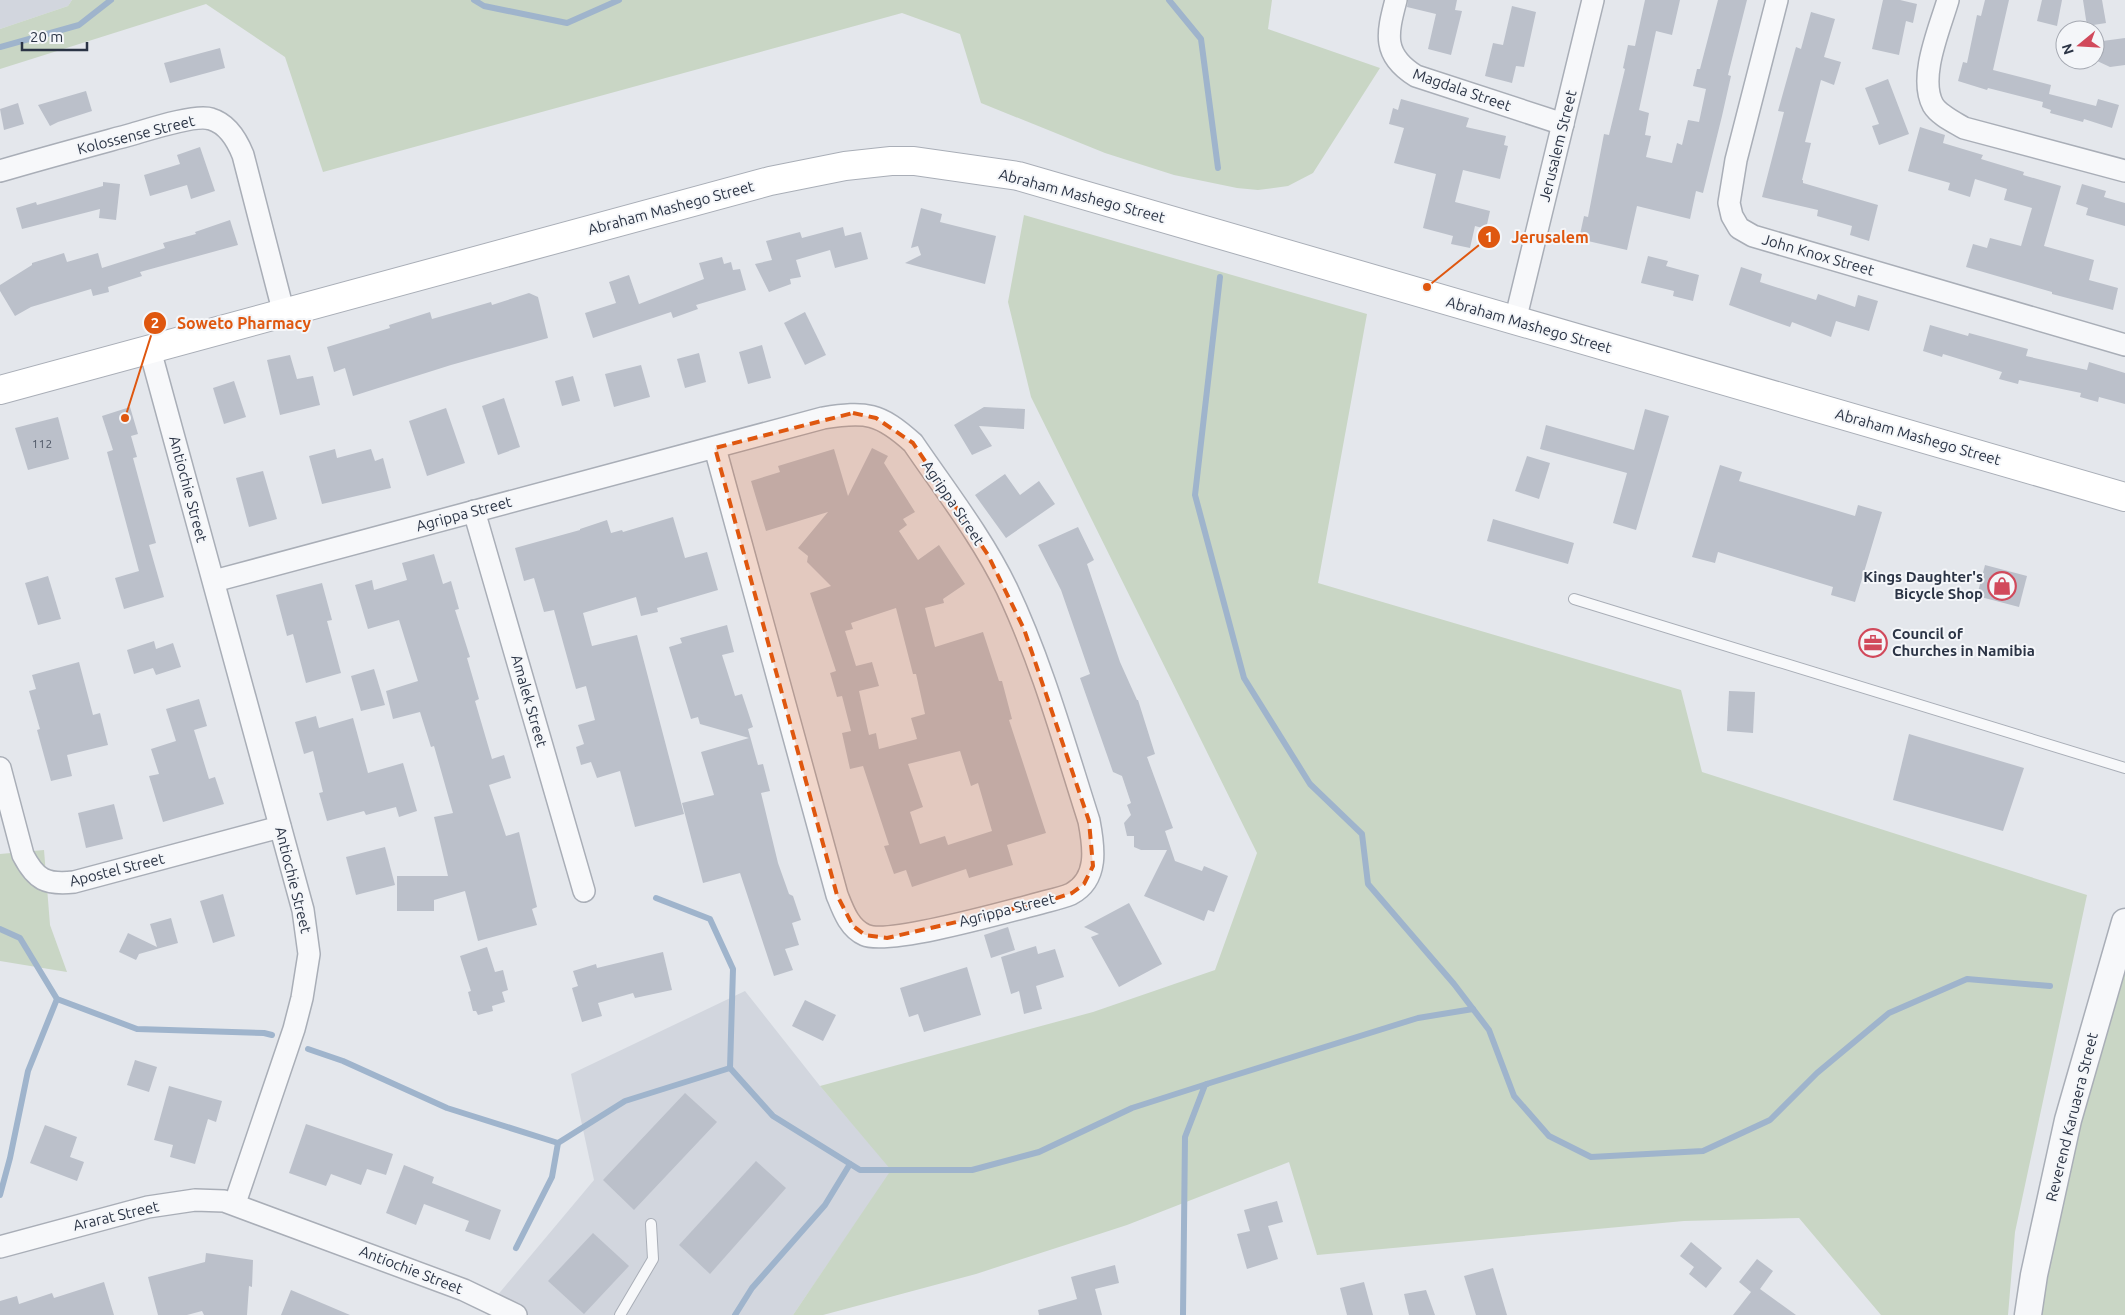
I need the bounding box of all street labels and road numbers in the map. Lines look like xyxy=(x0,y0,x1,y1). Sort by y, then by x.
street label: Magdala Street xyxy=(1411,65,1514,114)
street label: Jerusalem Street xyxy=(1535,88,1580,204)
street label: Kolossense Street xyxy=(75,112,196,157)
street label: Abraham Mashego Street xyxy=(997,165,1167,226)
street label: Abraham Mashego Street xyxy=(586,177,756,238)
street label: John Knox Street xyxy=(1760,230,1876,279)
street label: Abraham Mashego Street xyxy=(1444,293,1614,356)
street label: Abraham Mashego Street xyxy=(1833,405,2003,468)
street label: Antiochie Street xyxy=(166,434,211,544)
street label: Agrippa Street xyxy=(919,457,988,548)
street label: Agrippa Street xyxy=(414,493,514,534)
street label: Amalek Street xyxy=(508,653,551,749)
street label: Antiochie Street xyxy=(272,825,315,935)
street label: Apostel Street xyxy=(68,849,166,890)
street label: Agrippa Street xyxy=(957,889,1057,930)
street label: Reverend Karuaera Street xyxy=(2042,1030,2101,1203)
street label: Ararat Street xyxy=(71,1197,161,1234)
street label: Antiochie Street xyxy=(357,1242,465,1297)

